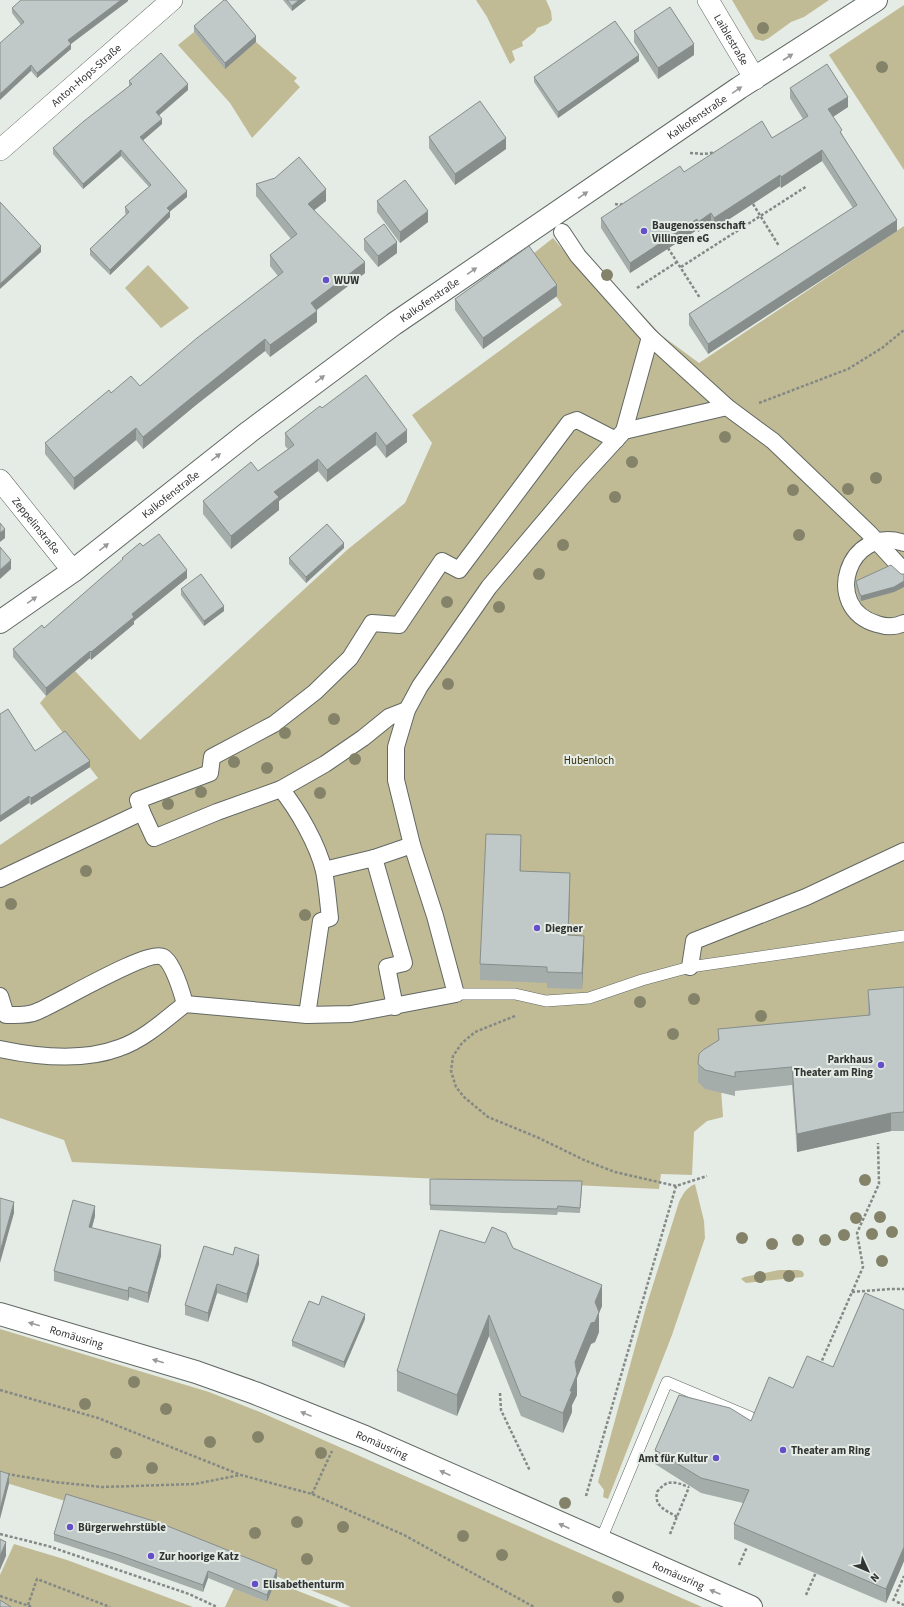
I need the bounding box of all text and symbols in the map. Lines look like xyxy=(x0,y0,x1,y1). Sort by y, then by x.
street label: Laiblestraße xyxy=(710,11,753,68)
street label: Anton-Hops-Straße xyxy=(48,40,125,110)
one-way arrow xyxy=(782,53,793,61)
one-way arrow xyxy=(732,86,742,94)
street label: Kalkofenstraße xyxy=(664,91,730,143)
one-way arrow xyxy=(578,191,588,199)
place label: Baugenossenschaft Villingen eG xyxy=(651,218,746,246)
marker: Baugenossenschaft Villingen eG xyxy=(639,226,649,236)
one-way arrow xyxy=(466,267,477,275)
place label: WUW xyxy=(334,273,359,288)
street label: Kalkofenstraße xyxy=(396,274,463,326)
marker: WUW xyxy=(321,275,331,285)
one-way arrow xyxy=(315,375,326,383)
one-way arrow xyxy=(211,453,222,462)
street label: Kalkofenstraße xyxy=(138,466,203,522)
street label: Zeppelinstraße xyxy=(9,493,64,557)
one-way arrow xyxy=(98,543,109,551)
one-way arrow xyxy=(27,596,37,604)
park label: Hubenloch xyxy=(564,753,614,768)
place label: Diegner xyxy=(545,921,583,936)
marker: Diegner xyxy=(532,923,542,933)
place label: Parkhaus Theater am Ring xyxy=(794,1052,873,1080)
marker: Parkhaus Theater am Ring xyxy=(876,1060,886,1070)
one-way arrow xyxy=(27,1321,39,1327)
street label: Romäusring xyxy=(48,1322,106,1352)
one-way arrow xyxy=(152,1358,164,1364)
one-way arrow xyxy=(300,1410,312,1416)
street label: Romäusring xyxy=(354,1427,411,1463)
place label: Theater am Ring xyxy=(791,1443,870,1458)
marker: Theater am Ring xyxy=(778,1445,788,1455)
place label: Amt für Kultur xyxy=(637,1451,709,1466)
marker: Amt für Kultur xyxy=(711,1453,721,1463)
one-way arrow xyxy=(440,1470,451,1476)
place label: Bürgerwehrstüble xyxy=(78,1520,166,1535)
marker: Bürgerwehrstüble xyxy=(65,1522,75,1532)
one-way arrow xyxy=(558,1523,570,1529)
place label: Zur hoorige Katz xyxy=(159,1549,239,1564)
marker: Zur hoorige Katz xyxy=(146,1551,156,1561)
north arrow xyxy=(848,1551,888,1591)
street label: Romäusring xyxy=(650,1557,707,1593)
text: N xyxy=(867,1570,883,1585)
place label: Elisabethenturm xyxy=(263,1577,345,1592)
marker: Elisabethenturm xyxy=(250,1579,260,1589)
one-way arrow xyxy=(709,1588,721,1595)

